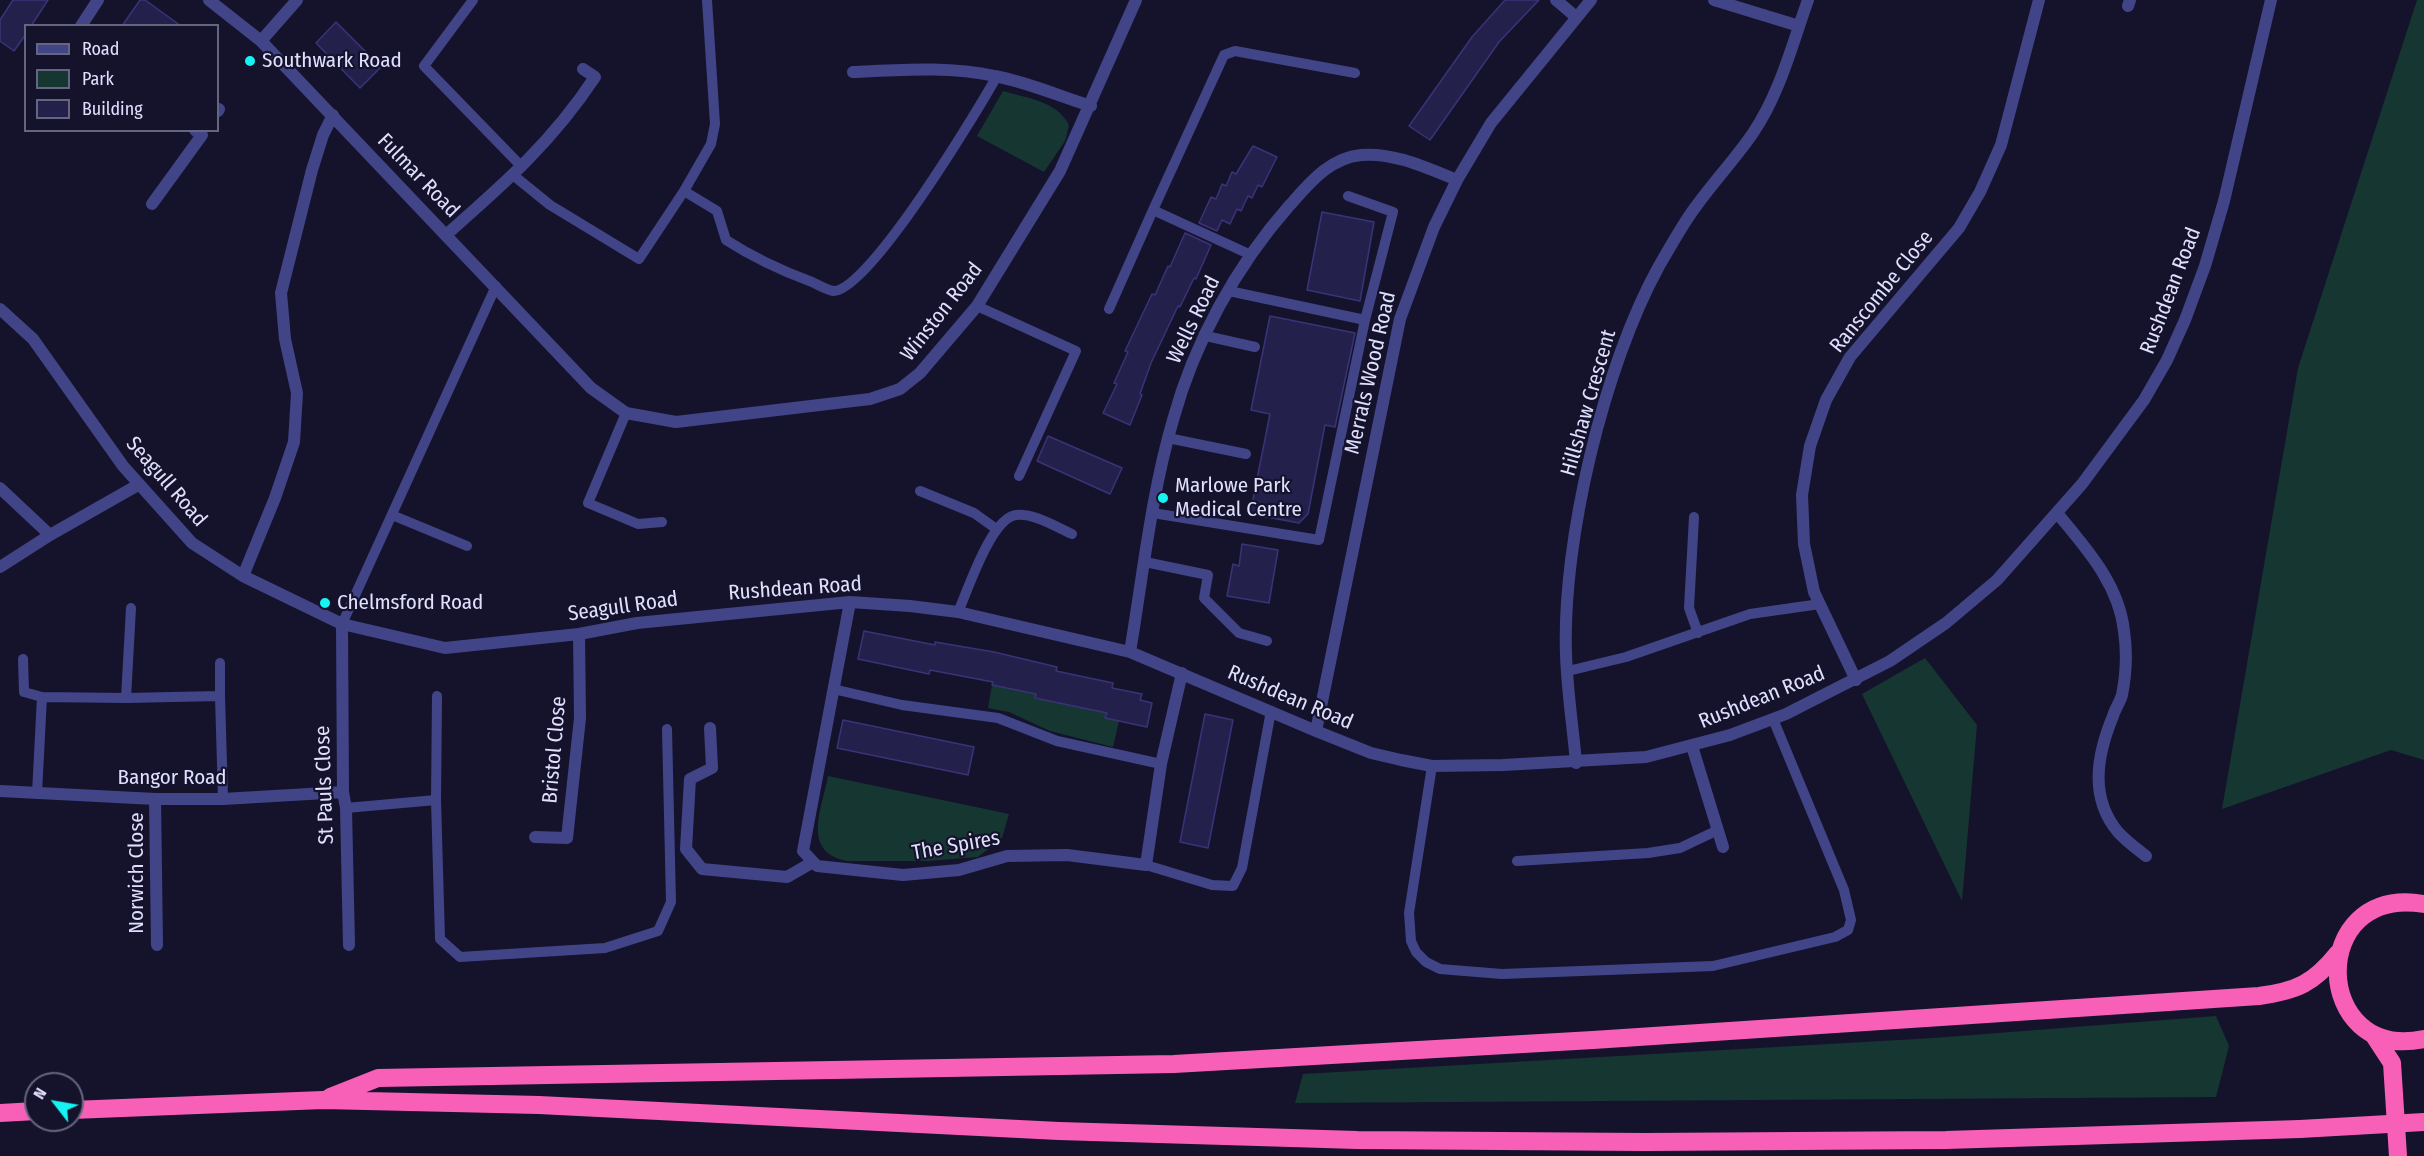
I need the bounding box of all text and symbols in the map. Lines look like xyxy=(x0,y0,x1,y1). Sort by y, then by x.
legend xyxy=(24,24,219,132)
text: Road xyxy=(82,38,119,60)
place label: Southwark Road xyxy=(262,48,402,74)
marker: Southwark Road xyxy=(243,54,257,68)
text: Park xyxy=(82,68,114,90)
text: Building xyxy=(82,98,143,120)
street label: Fulmar Road xyxy=(372,129,464,223)
street label: Rushdean Road xyxy=(2135,224,2207,358)
street label: Ranscombe Close xyxy=(1825,226,1939,358)
street label: Winston Road xyxy=(896,258,988,366)
street label: Wells Road xyxy=(1162,272,1226,368)
street label: Merrals Wood Road xyxy=(1340,289,1402,457)
street label: Hillshaw Crescent xyxy=(1556,327,1622,479)
street label: Seagull Road xyxy=(120,432,212,532)
place label: Marlowe Park Medical Centre xyxy=(1175,473,1302,523)
marker: Marlowe Park Medical Centre xyxy=(1156,491,1170,505)
street label: Rushdean Road xyxy=(727,572,863,606)
street label: Seagull Road xyxy=(566,587,680,627)
place label: Chelmsford Road xyxy=(337,590,483,616)
marker: Chelmsford Road xyxy=(318,596,332,610)
street label: Rushdean Road xyxy=(1224,660,1356,736)
street label: Rushdean Road xyxy=(1695,661,1829,735)
street label: Bristol Close xyxy=(538,695,572,805)
street label: St Pauls Close xyxy=(310,725,340,845)
street label: Bangor Road xyxy=(117,765,227,791)
street label: Norwich Close xyxy=(124,812,150,934)
street label: The Spires xyxy=(910,826,1002,866)
north arrow xyxy=(24,1072,84,1132)
text: N xyxy=(29,1084,50,1103)

